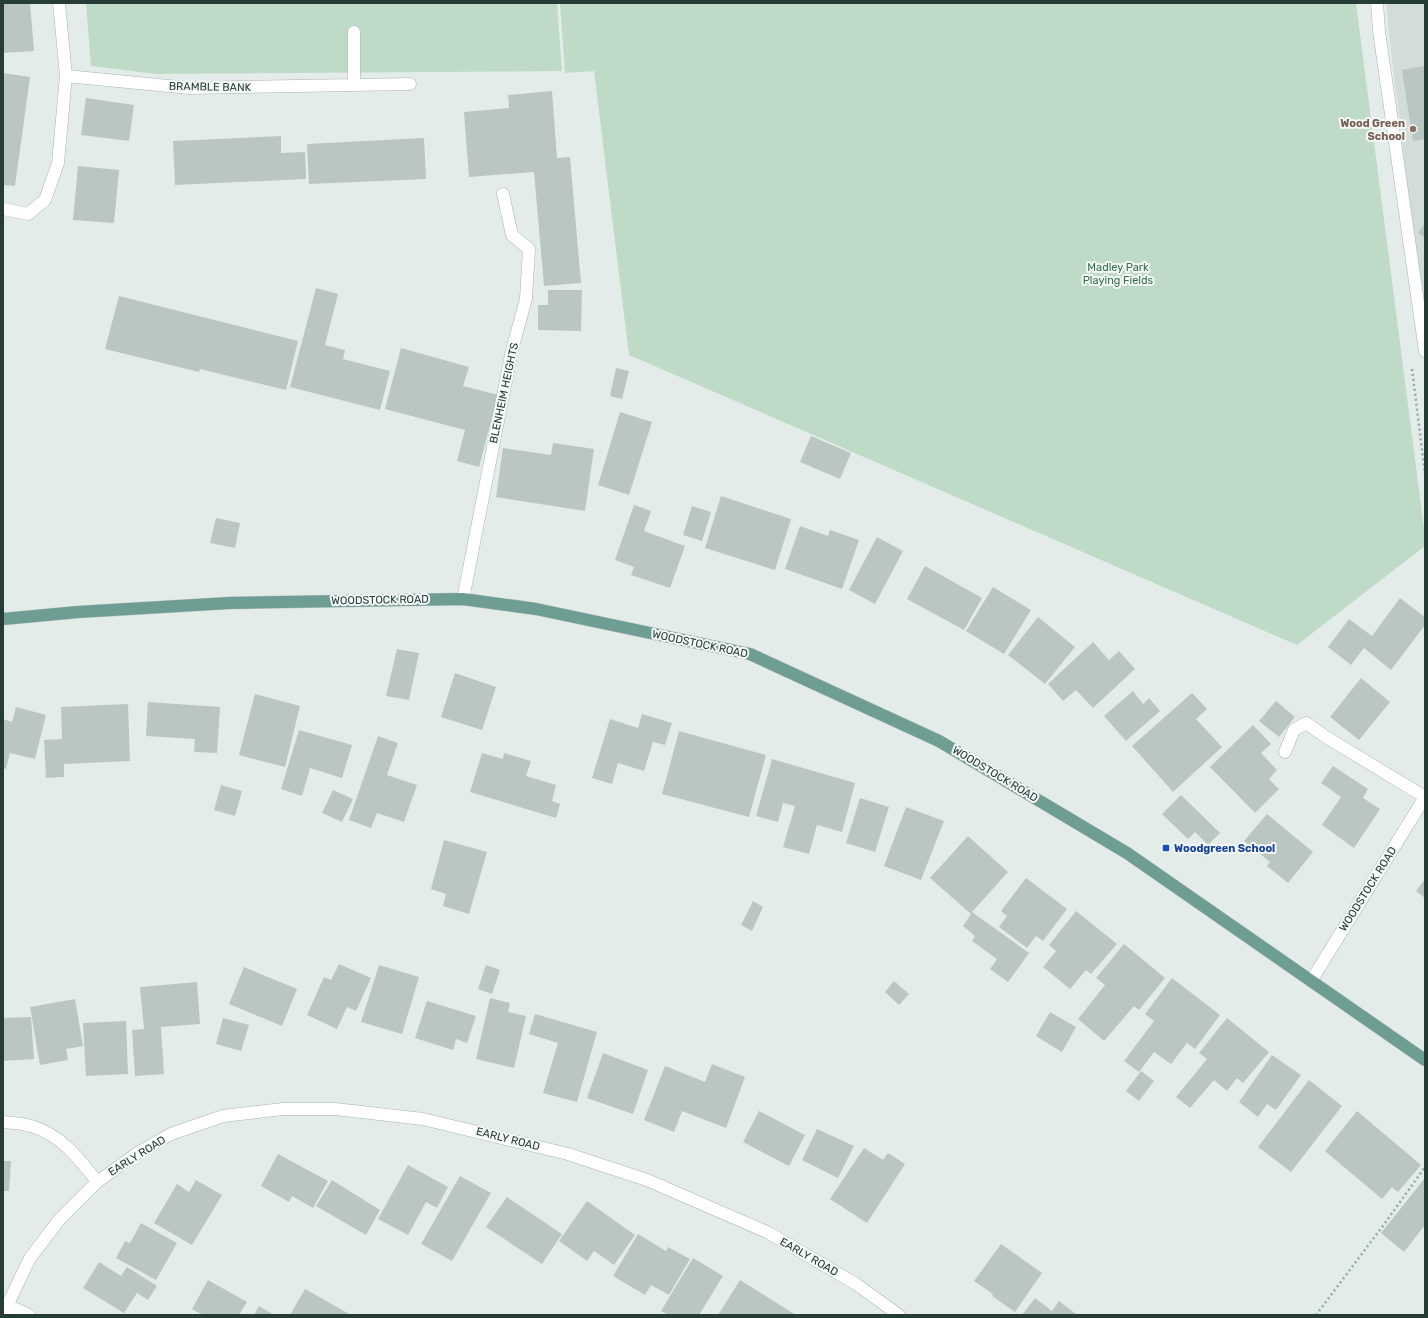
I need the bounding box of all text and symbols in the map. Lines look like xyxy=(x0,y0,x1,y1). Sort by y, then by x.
street label: BRAMBLE BANK xyxy=(169,80,252,94)
place label: Wood Green School xyxy=(1340,117,1405,143)
marker: Wood Green School xyxy=(1408,124,1418,134)
park label: Madley Park Playing Fields xyxy=(1083,261,1154,287)
street label: BLENHEIM HEIGHTS xyxy=(487,341,521,445)
street label: WOODSTOCK ROAD xyxy=(331,593,429,607)
street label: WOODSTOCK ROAD xyxy=(651,627,749,661)
street label: WOODSTOCK ROAD xyxy=(950,743,1040,805)
place label: Woodgreen School xyxy=(1174,842,1275,855)
marker: Woodgreen School xyxy=(1161,843,1171,853)
street label: WOODSTOCK ROAD xyxy=(1337,844,1399,934)
street label: EARLY ROAD xyxy=(475,1125,541,1153)
street label: EARLY ROAD xyxy=(106,1133,168,1179)
street label: EARLY ROAD xyxy=(778,1235,840,1279)

